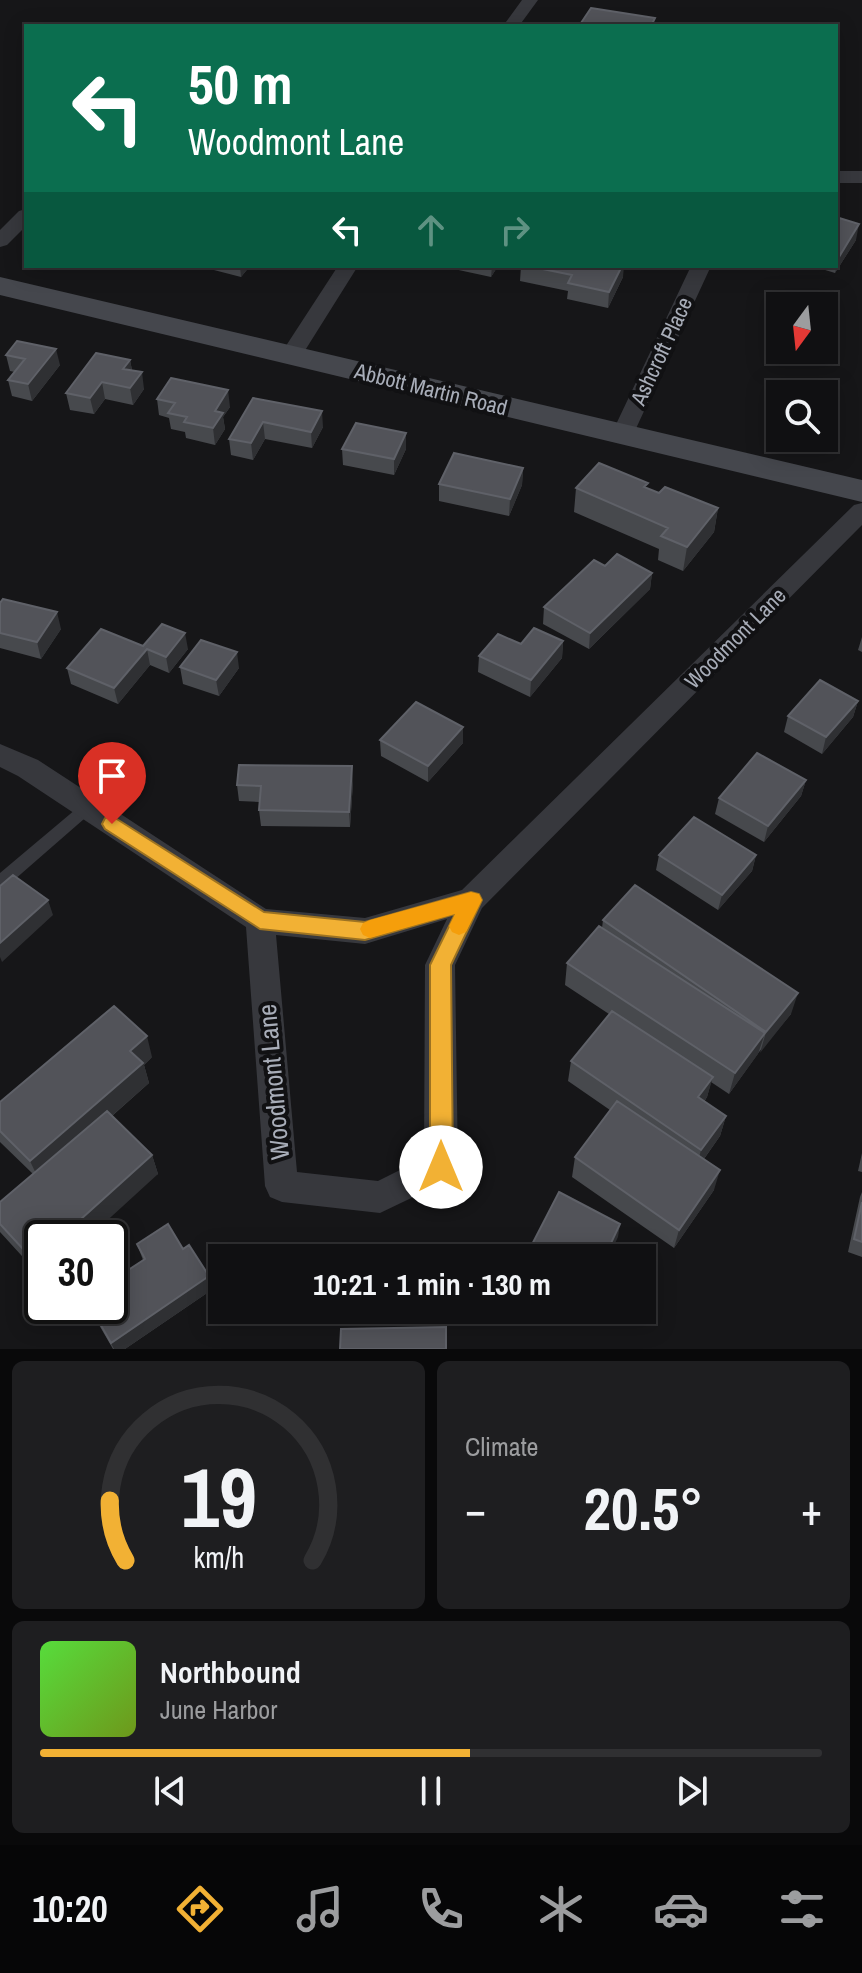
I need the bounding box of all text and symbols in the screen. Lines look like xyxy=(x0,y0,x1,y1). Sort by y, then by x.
text: 50 m xyxy=(188,46,293,121)
icon: left xyxy=(56,56,160,160)
text: Woodmont Lane xyxy=(188,118,404,166)
icon: left xyxy=(325,208,369,252)
icon: ahead xyxy=(409,208,453,252)
icon: right xyxy=(493,208,537,252)
street label: Ashcroft Place xyxy=(622,292,699,411)
north arrow xyxy=(766,292,838,364)
map controls xyxy=(766,292,838,452)
street label: Abbott Martin Road xyxy=(350,355,511,422)
button: search xyxy=(766,380,838,452)
street label: Woodmont Lane xyxy=(678,581,792,695)
pin xyxy=(78,742,146,824)
icon: arrive xyxy=(90,754,134,798)
street label: Woodmont Lane xyxy=(249,1003,297,1161)
position arrow xyxy=(399,1125,483,1209)
speed limit sign: 30 xyxy=(24,1220,128,1324)
text: 10:21 · 1 min · 130 m xyxy=(313,1264,551,1304)
text: Climate xyxy=(465,1429,538,1464)
text: 19 xyxy=(181,1441,256,1553)
text: 20.5° xyxy=(584,1468,703,1549)
text: − xyxy=(465,1479,486,1539)
text: + xyxy=(801,1479,822,1539)
text: km/h xyxy=(193,1538,244,1577)
text: Northbound xyxy=(160,1652,301,1692)
text: June Harbor xyxy=(160,1692,277,1727)
icon: previous xyxy=(148,1769,192,1813)
icon: pause xyxy=(409,1769,453,1813)
icon: next xyxy=(670,1769,714,1813)
icon: directions xyxy=(172,1881,228,1937)
icon: music xyxy=(292,1881,348,1937)
icon: phone xyxy=(413,1881,469,1937)
icon: climate xyxy=(533,1881,589,1937)
icon: car xyxy=(653,1881,709,1937)
icon: filters xyxy=(774,1881,830,1937)
text: 10:20 xyxy=(32,1885,108,1933)

